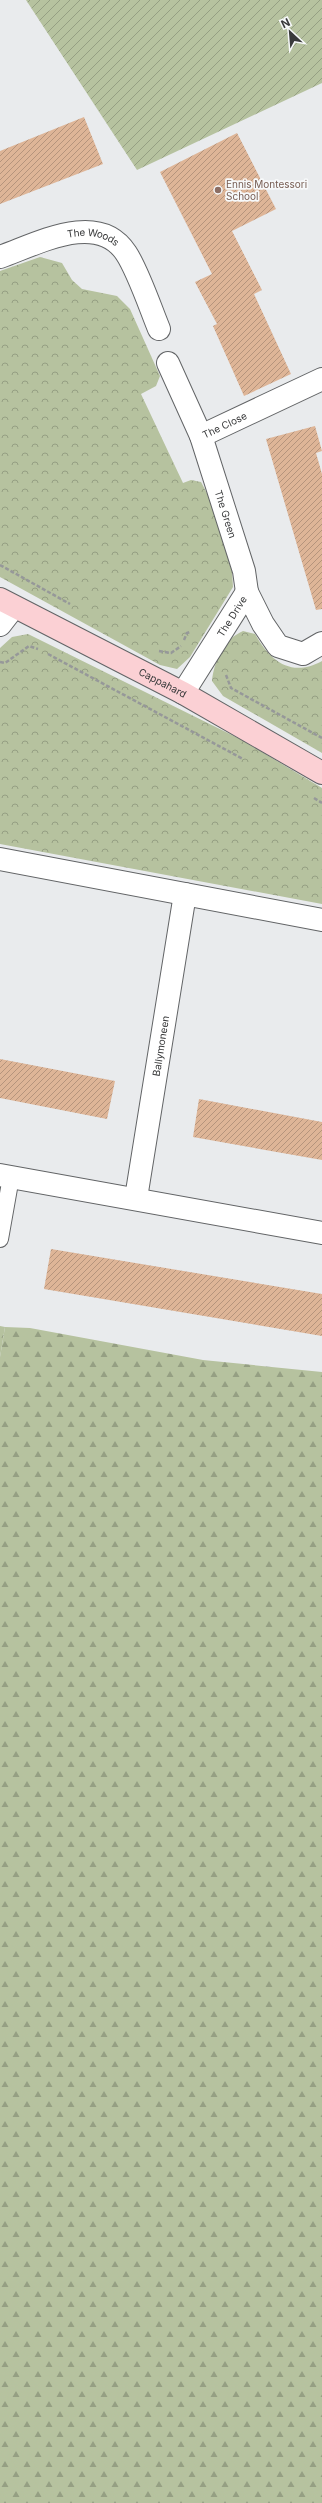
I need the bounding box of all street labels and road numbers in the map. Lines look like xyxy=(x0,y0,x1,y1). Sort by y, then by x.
street label: The Woods xyxy=(66,226,122,248)
street label: The Close xyxy=(200,409,249,441)
street label: The Green xyxy=(213,489,239,540)
street label: The Drive xyxy=(214,593,249,639)
street label: Cappahard xyxy=(137,665,189,700)
street label: Ballymoneen xyxy=(150,1015,171,1077)

